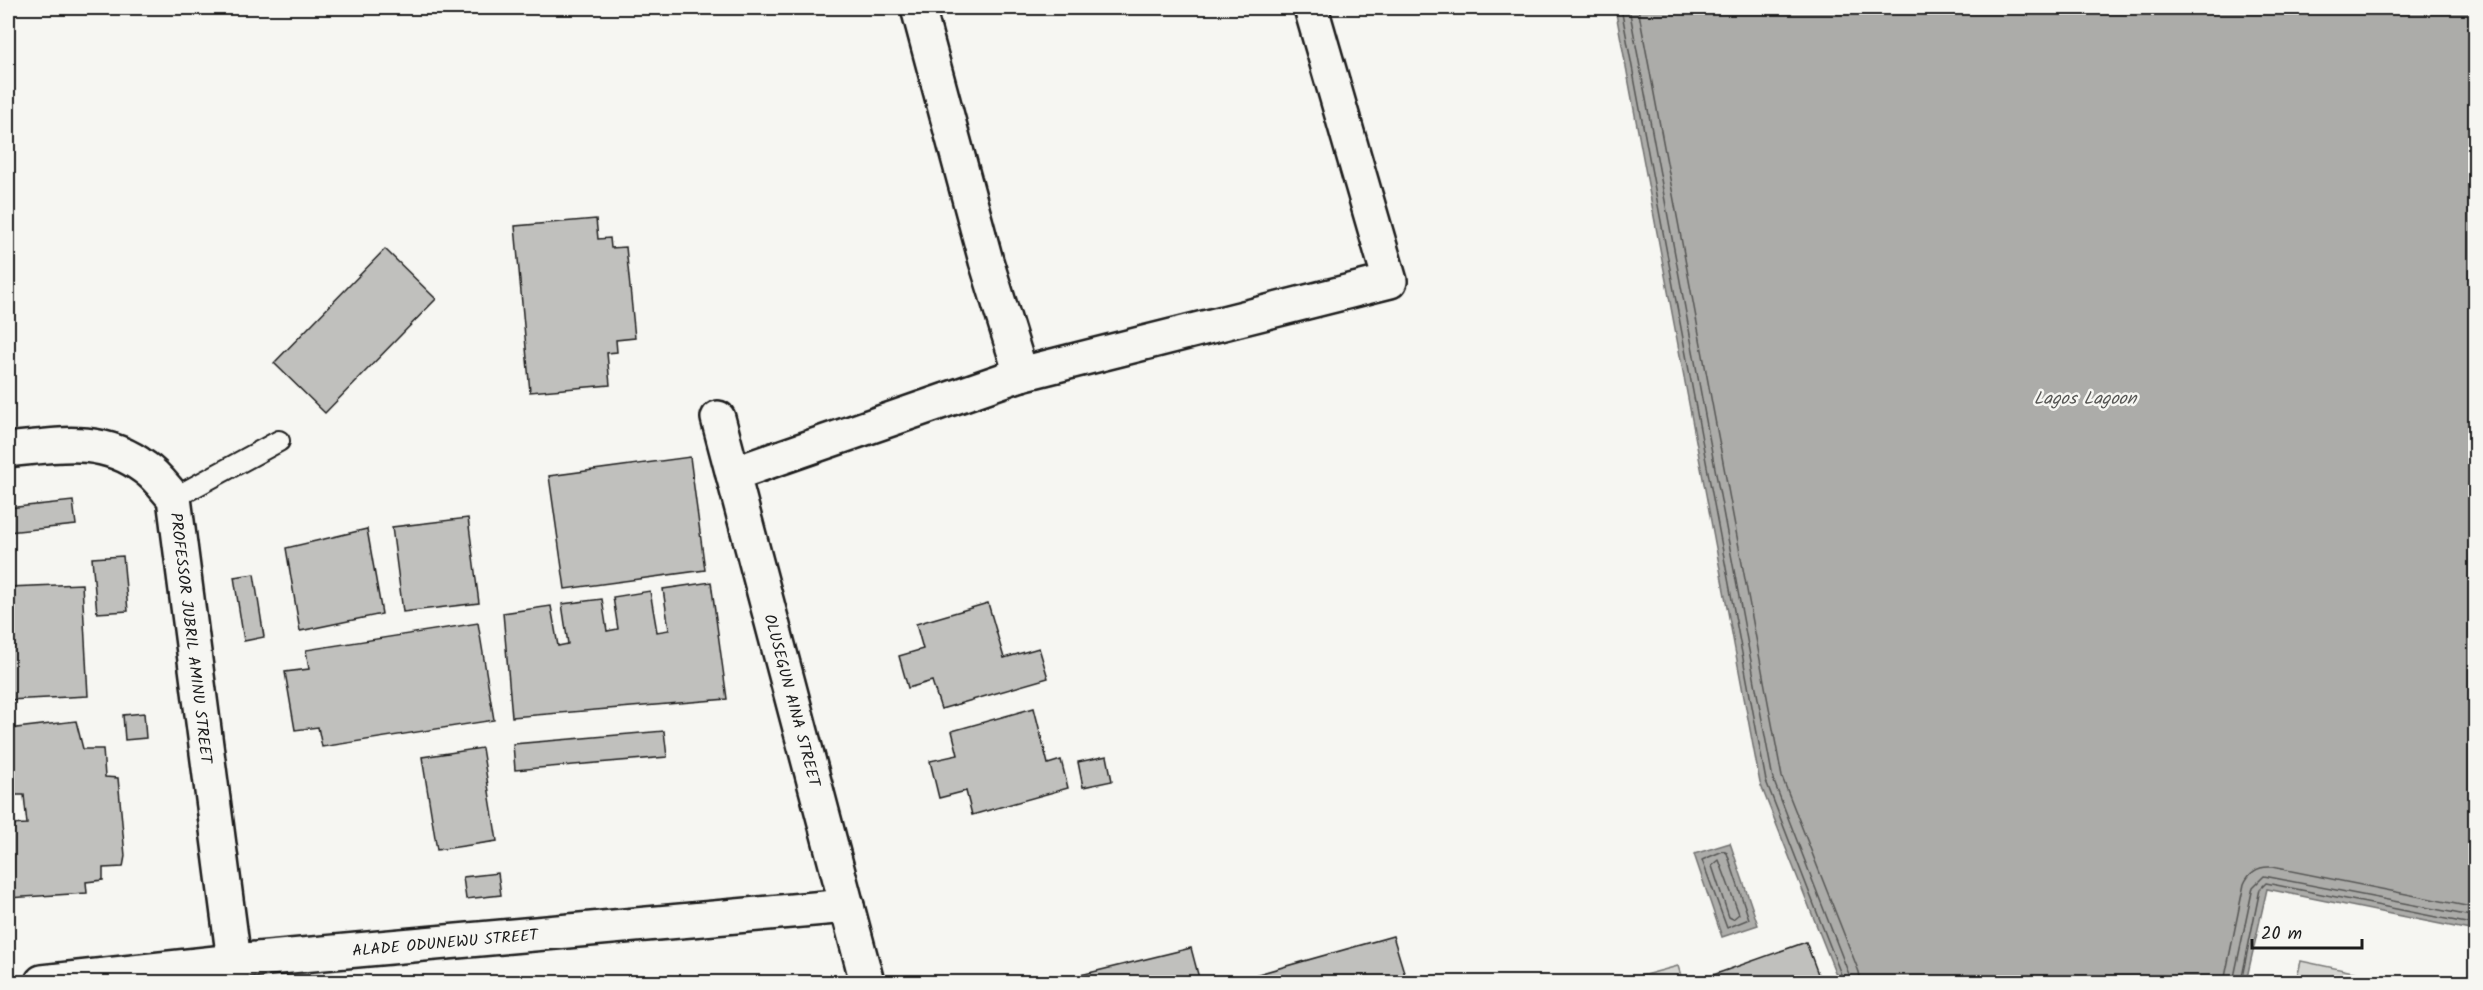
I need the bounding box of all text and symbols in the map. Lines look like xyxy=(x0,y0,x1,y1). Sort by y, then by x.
water label: Lagos Lagoon xyxy=(2034,385,2138,414)
street label: PROFESSOR JUBRIL AMINU STREET xyxy=(163,511,218,767)
street label: OLUSEGUN AINA STREET xyxy=(756,611,827,791)
scale bar xyxy=(2252,912,2362,950)
text: 20 m xyxy=(2261,920,2302,949)
street label: ALADE ODUNEWU STREET xyxy=(351,923,540,964)

